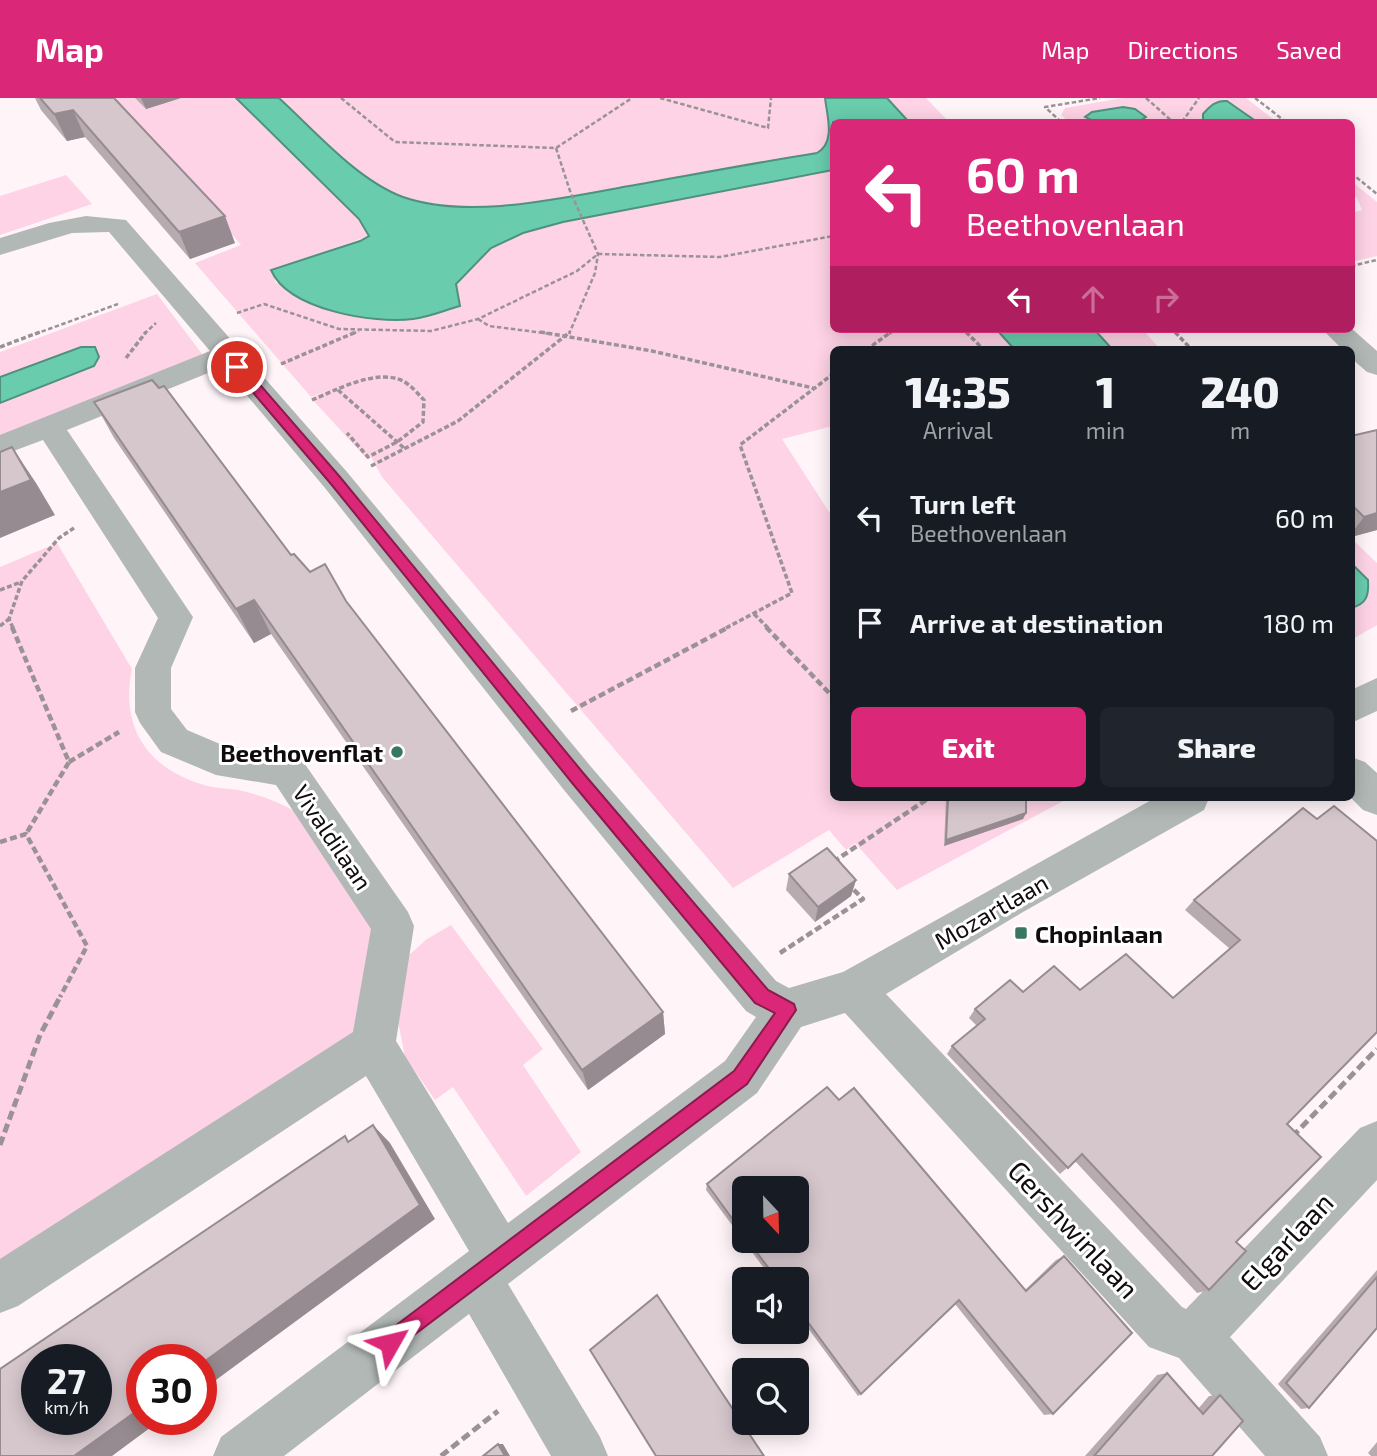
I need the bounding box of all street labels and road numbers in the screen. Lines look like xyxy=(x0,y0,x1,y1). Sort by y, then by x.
street label: Vivaldilaan xyxy=(287,779,379,895)
street label: Mozartlaan xyxy=(929,867,1053,955)
street label: Gershwinlaan xyxy=(1002,1153,1146,1305)
street label: Elgarlaan xyxy=(1232,1185,1340,1297)

